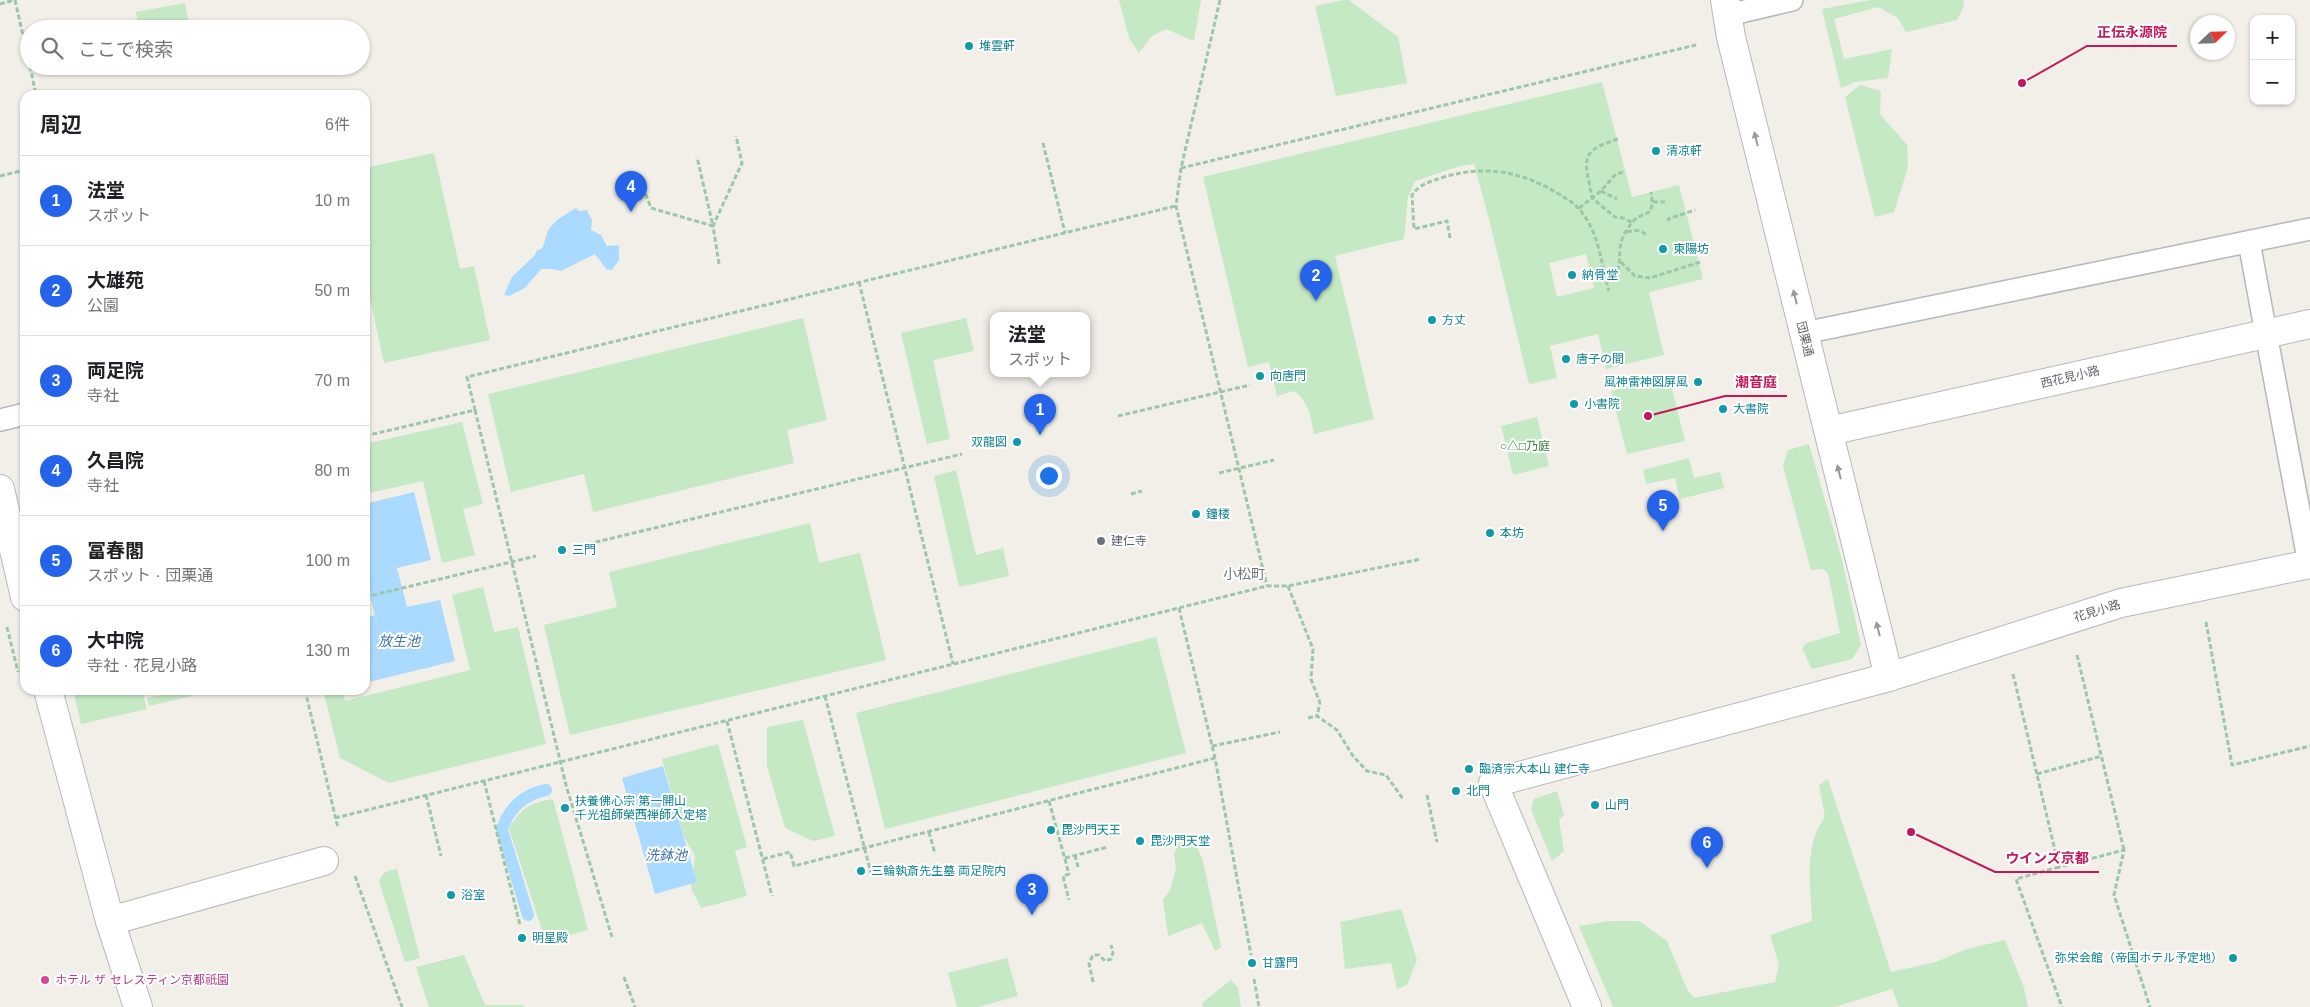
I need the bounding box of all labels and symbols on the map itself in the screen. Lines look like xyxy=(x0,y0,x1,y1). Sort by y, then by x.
north arrow xyxy=(2190,15,2235,60)
callout: 正伝永源院 xyxy=(2087,17,2177,46)
text: 正伝永源院 xyxy=(2097,24,2167,40)
place label: 堆雲軒 xyxy=(979,39,1015,53)
marker: 堆雲軒 xyxy=(963,40,975,52)
one-way arrow xyxy=(1752,132,1760,147)
place label: 清凉軒 xyxy=(1666,144,1702,158)
marker: 清凉軒 xyxy=(1650,145,1662,157)
pin: 4 xyxy=(615,171,647,212)
place label: 東陽坊 xyxy=(1673,242,1709,256)
marker: 東陽坊 xyxy=(1657,243,1669,255)
pin: 2 xyxy=(1300,260,1332,301)
place label: 納骨堂 xyxy=(1582,268,1618,282)
marker: 納骨堂 xyxy=(1566,269,1578,281)
one-way arrow xyxy=(1791,290,1799,305)
place label: 方丈 xyxy=(1442,313,1466,327)
marker: 方丈 xyxy=(1426,314,1438,326)
street label: 団栗通 xyxy=(1794,320,1816,358)
place label: 唐子の間 xyxy=(1576,352,1624,366)
marker: 唐子の間 xyxy=(1560,353,1572,365)
street label: 西花見小路 xyxy=(2039,363,2101,391)
callout: 潮音庭 xyxy=(1725,367,1787,396)
place label: 向唐門 xyxy=(1270,369,1306,383)
marker: 向唐門 xyxy=(1254,370,1266,382)
text: 潮音庭 xyxy=(1735,374,1777,390)
place label: 風神雷神図屏風 xyxy=(1604,375,1688,389)
marker: 風神雷神図屏風 xyxy=(1692,376,1704,388)
pin: 1 xyxy=(1024,394,1056,435)
place label: 小書院 xyxy=(1584,397,1620,411)
marker: 小書院 xyxy=(1568,398,1580,410)
place label: 大書院 xyxy=(1733,402,1769,416)
marker: 大書院 xyxy=(1717,403,1729,415)
place label: 双龍図 xyxy=(971,435,1007,449)
marker: 双龍図 xyxy=(1011,436,1023,448)
park label: ○△□乃庭 xyxy=(1500,439,1550,453)
your location xyxy=(1036,463,1062,489)
one-way arrow xyxy=(1835,464,1843,479)
pin: 5 xyxy=(1647,490,1679,531)
place label: 鐘楼 xyxy=(1206,507,1230,521)
marker: 鐘楼 xyxy=(1190,508,1202,520)
place label: 本坊 xyxy=(1500,526,1524,540)
marker: 本坊 xyxy=(1484,527,1496,539)
place label: 建仁寺 xyxy=(1111,534,1147,548)
marker: 建仁寺 xyxy=(1095,535,1107,547)
place label: 三門 xyxy=(572,543,596,557)
marker: 三門 xyxy=(556,544,568,556)
district label: 小松町 xyxy=(1223,566,1265,582)
street label: 花見小路 xyxy=(2072,597,2122,625)
one-way arrow xyxy=(1874,622,1882,637)
water label: 放生池 xyxy=(378,633,422,649)
place label: 臨済宗大本山 建仁寺 xyxy=(1479,762,1590,776)
marker: 臨済宗大本山 建仁寺 xyxy=(1463,763,1475,775)
place label: 北門 xyxy=(1466,784,1490,798)
marker: 北門 xyxy=(1450,785,1462,797)
place label: 扶養佛心宗 第一開山 千光祖師榮西禅師入定塔 xyxy=(575,794,707,822)
place label: 山門 xyxy=(1605,798,1629,812)
marker: 山門 xyxy=(1589,799,1601,811)
marker: 扶養佛心宗 第一開山 千光祖師榮西禅師入定塔 xyxy=(559,802,571,814)
place label: 毘沙門天王 xyxy=(1061,823,1121,837)
marker: 毘沙門天王 xyxy=(1045,824,1057,836)
pin: 6 xyxy=(1691,827,1723,868)
place label: 毘沙門天堂 xyxy=(1150,834,1210,848)
marker: 毘沙門天堂 xyxy=(1134,835,1146,847)
callout: ウインズ京都 xyxy=(1995,843,2099,872)
water label: 洗鉢池 xyxy=(645,847,689,863)
text: ウインズ京都 xyxy=(2005,850,2089,866)
place label: 三輪執斎先生墓 両足院内 xyxy=(871,864,1006,878)
marker: 三輪執斎先生墓 両足院内 xyxy=(855,865,867,877)
pin: 3 xyxy=(1016,874,1048,915)
place label: 浴室 xyxy=(461,888,485,902)
marker: 浴室 xyxy=(445,889,457,901)
place label: 明星殿 xyxy=(532,931,568,945)
marker: 明星殿 xyxy=(516,932,528,944)
place label: 弥栄会館（帝国ホテル予定地） xyxy=(2055,951,2223,965)
marker: 弥栄会館（帝国ホテル予定地） xyxy=(2227,952,2239,964)
place label: 甘露門 xyxy=(1262,956,1298,970)
marker: 甘露門 xyxy=(1246,957,1258,969)
place label: ホテル ザ セレスティン京都祇園 xyxy=(55,973,229,987)
marker: ホテル ザ セレスティン京都祇園 xyxy=(39,974,51,986)

